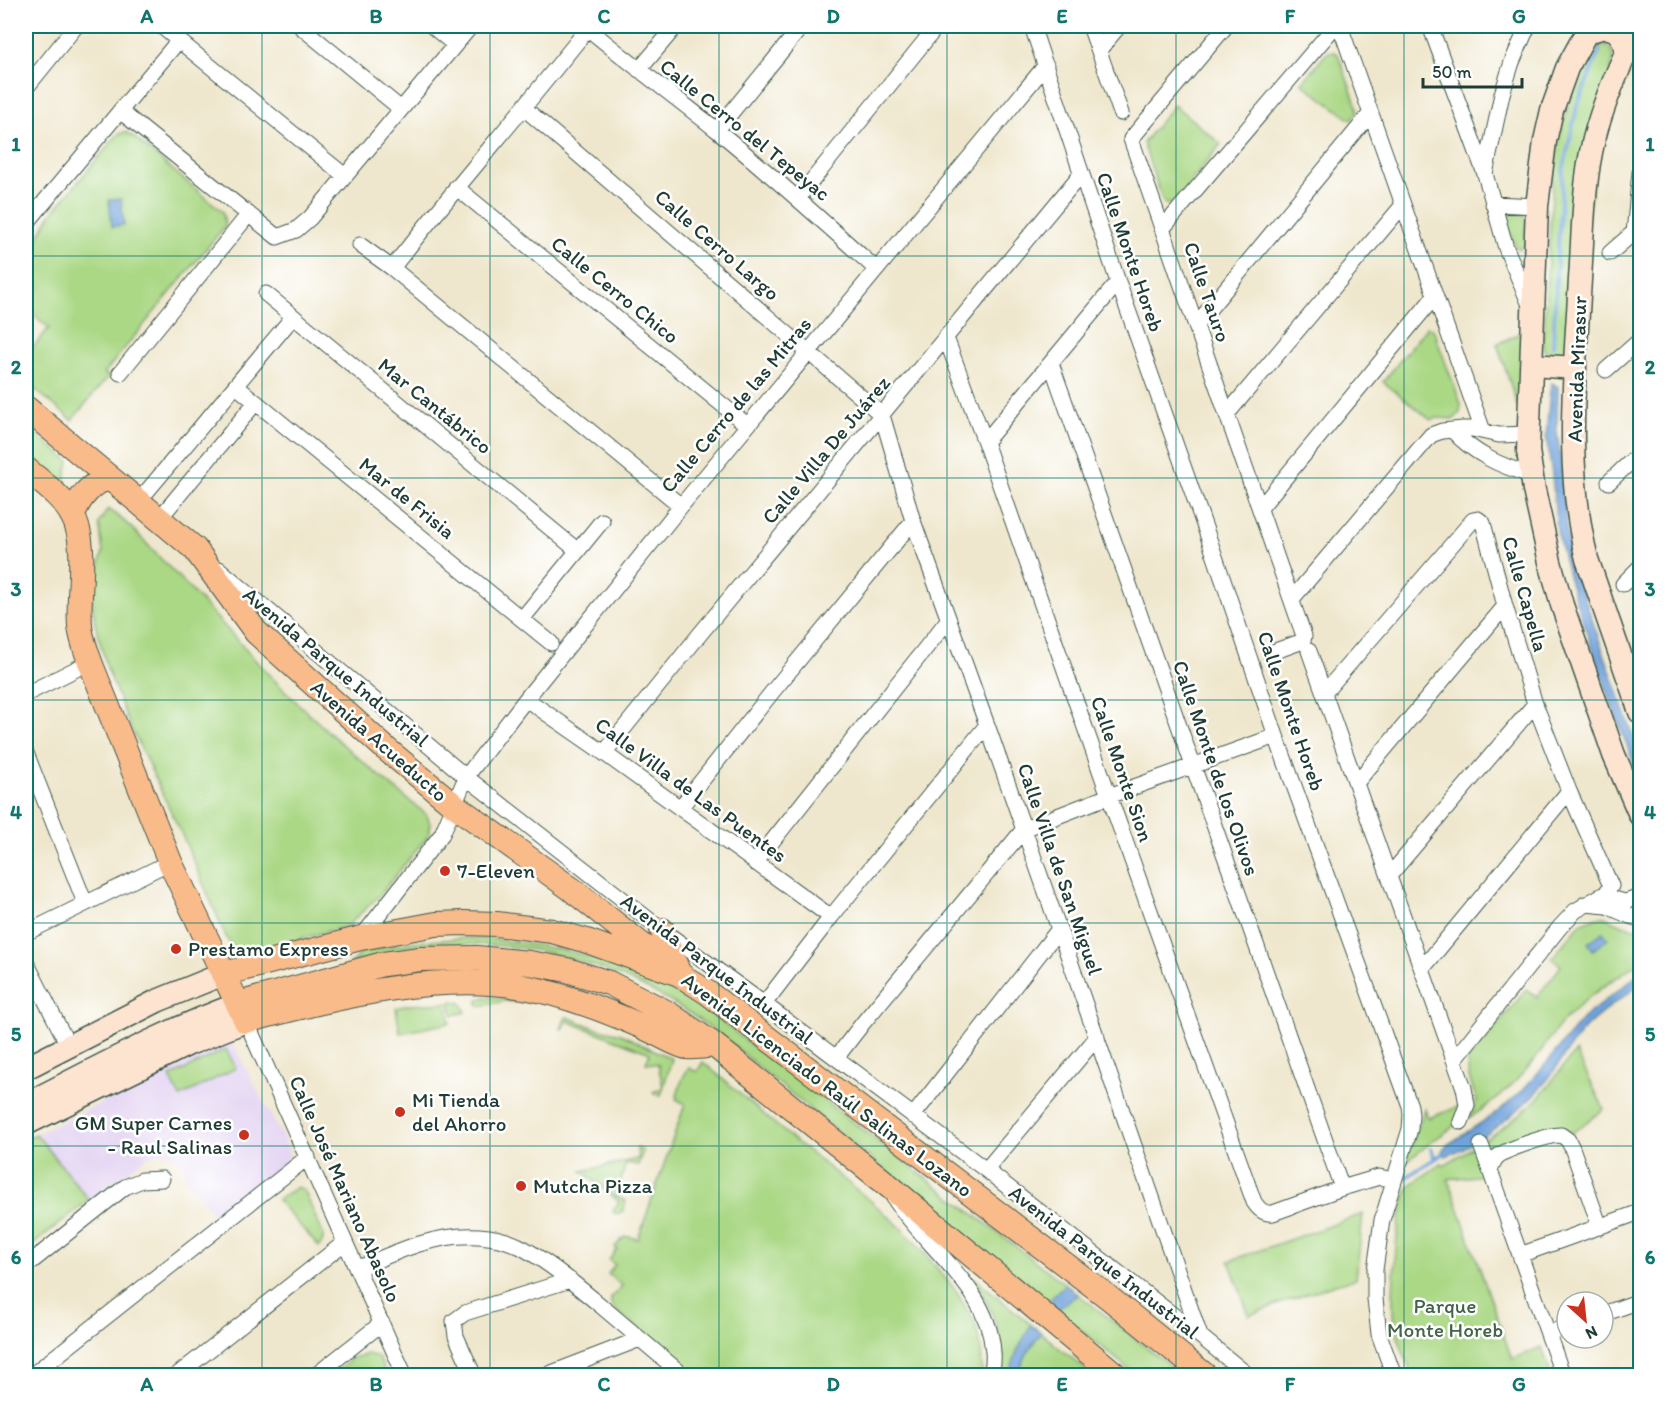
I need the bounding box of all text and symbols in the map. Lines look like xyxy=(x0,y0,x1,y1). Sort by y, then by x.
text: A xyxy=(140,4,154,28)
text: B xyxy=(370,4,383,28)
text: C xyxy=(598,4,611,28)
text: D xyxy=(826,4,840,28)
text: E xyxy=(1056,4,1068,28)
text: F xyxy=(1285,4,1296,28)
text: G xyxy=(1512,4,1526,28)
scale bar xyxy=(1423,51,1522,89)
street label: Calle Cerro del Tepeyac xyxy=(655,53,836,206)
text: 50 m xyxy=(1432,61,1472,83)
text: 1 xyxy=(11,132,21,156)
text: 1 xyxy=(1645,132,1655,156)
street label: Calle Monte Horeb xyxy=(1091,169,1170,335)
street label: Calle Cerro Largo xyxy=(650,184,785,306)
street label: Calle Cerro Chico xyxy=(546,231,684,349)
street label: Calle Tauro xyxy=(1179,238,1236,345)
street label: Avenida Mirasur xyxy=(1561,295,1592,443)
street label: Calle Cerro de las Mitras xyxy=(655,312,816,498)
street label: Mar Cantábrico xyxy=(373,352,497,459)
text: 2 xyxy=(11,355,22,379)
text: 2 xyxy=(1645,355,1656,379)
street label: Calle Villa De Juárez xyxy=(756,370,895,529)
street label: Mar de Frisia xyxy=(354,451,460,544)
street label: Calle Capella xyxy=(1497,533,1554,654)
text: 3 xyxy=(11,577,22,601)
text: 3 xyxy=(1645,577,1656,601)
street label: Avenida Parque Industrial xyxy=(238,582,434,752)
street label: Calle Monte Horeb xyxy=(1252,628,1331,794)
street label: Calle Monte de los Olivos xyxy=(1168,657,1265,879)
street label: Avenida Acueducto xyxy=(306,675,453,807)
street label: Calle Monte Sion xyxy=(1086,693,1159,845)
street label: Calle Villa de Las Puentes xyxy=(591,712,792,868)
street label: Calle Villa de San Miguel xyxy=(1012,760,1108,978)
text: 4 xyxy=(10,800,22,824)
text: 4 xyxy=(1644,800,1656,824)
place label: 7-Eleven xyxy=(457,858,535,883)
marker: 7-Eleven xyxy=(438,864,452,878)
street label: Avenida Parque Industrial xyxy=(616,888,819,1049)
place label: Prestamo Express xyxy=(188,936,349,961)
marker: Prestamo Express xyxy=(169,942,183,956)
street label: Avenida Licenciado Raúl Salinas Lozano xyxy=(677,967,978,1202)
text: 5 xyxy=(11,1022,22,1046)
text: 5 xyxy=(1645,1022,1656,1046)
street label: Calle José Mariano Abasolo xyxy=(284,1072,407,1306)
place label: Mi Tienda del Ahorro xyxy=(412,1087,506,1136)
marker: Mi Tienda del Ahorro xyxy=(393,1105,407,1119)
place label: GM Super Carnes - Raul Salinas xyxy=(75,1110,232,1159)
marker: GM Super Carnes - Raul Salinas xyxy=(237,1128,251,1142)
place label: Mutcha Pizza xyxy=(533,1173,652,1198)
marker: Mutcha Pizza xyxy=(514,1179,528,1193)
street label: Avenida Parque Industrial xyxy=(1004,1179,1205,1344)
text: 6 xyxy=(11,1245,22,1269)
text: 6 xyxy=(1645,1245,1656,1269)
north arrow xyxy=(1555,1290,1615,1350)
park label: Parque Monte Horeb xyxy=(1387,1293,1503,1342)
text: N xyxy=(1582,1322,1601,1344)
text: A xyxy=(140,1372,154,1396)
text: B xyxy=(370,1372,383,1396)
text: C xyxy=(598,1372,611,1396)
text: D xyxy=(826,1372,840,1396)
text: E xyxy=(1056,1372,1068,1396)
text: F xyxy=(1285,1372,1296,1396)
text: G xyxy=(1512,1372,1526,1396)

